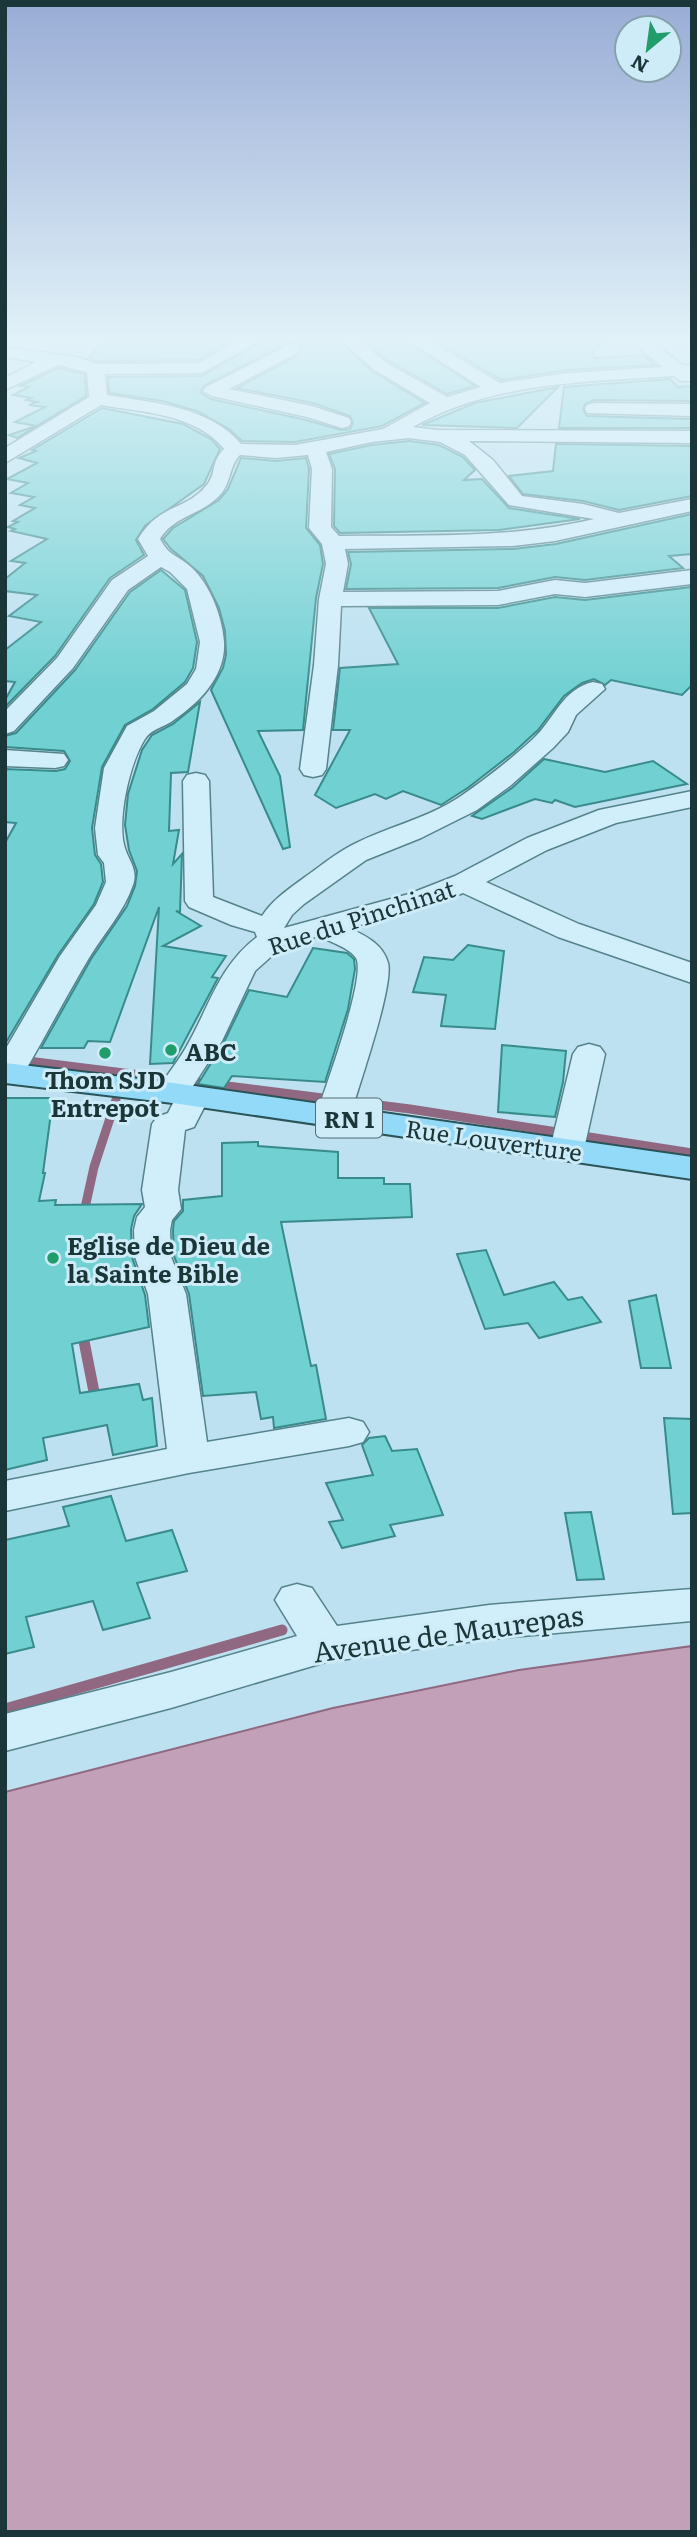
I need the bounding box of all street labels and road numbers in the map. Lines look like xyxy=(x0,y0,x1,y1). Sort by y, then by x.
street label: Rue du Pinchinat xyxy=(263,869,459,963)
road number: RN 1 xyxy=(316,1098,382,1138)
street label: Rue Louverture xyxy=(403,1109,585,1169)
street label: Avenue de Maurepas xyxy=(310,1592,586,1672)

